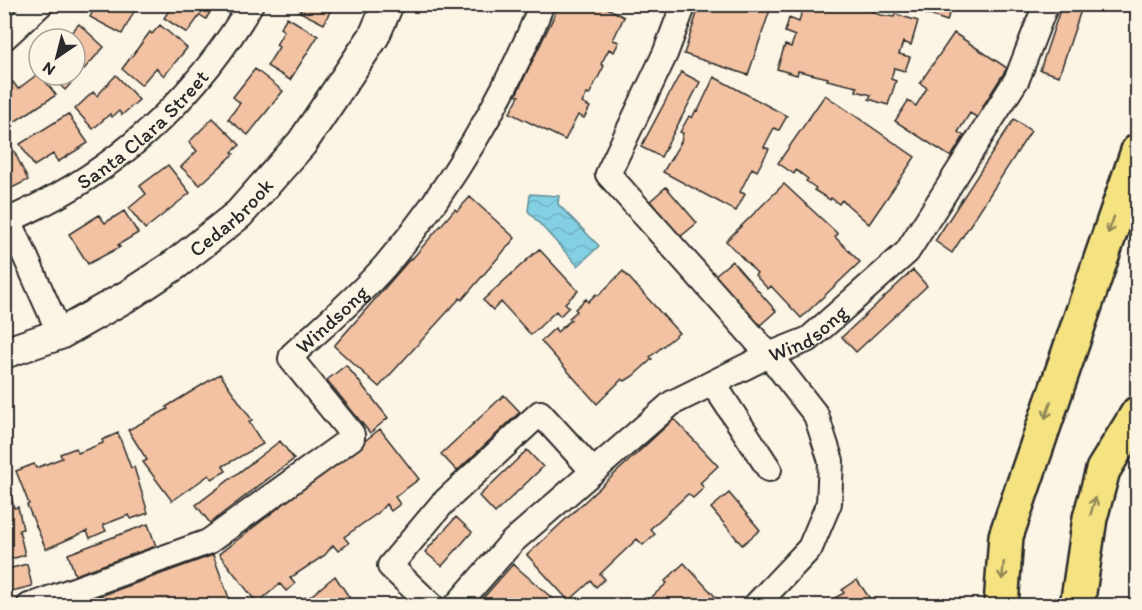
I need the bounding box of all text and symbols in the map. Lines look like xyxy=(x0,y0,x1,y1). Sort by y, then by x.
north arrow xyxy=(27,27,87,87)
text: N xyxy=(39,58,59,80)
street label: Santa Clara Street xyxy=(72,64,213,194)
street label: Cedarbrook xyxy=(184,172,278,261)
one-way arrow xyxy=(1104,216,1115,234)
street label: Windsong xyxy=(290,279,373,358)
street label: Windsong xyxy=(765,299,852,367)
one-way arrow xyxy=(1042,400,1053,419)
one-way arrow xyxy=(1088,497,1099,516)
one-way arrow xyxy=(997,560,1008,580)

